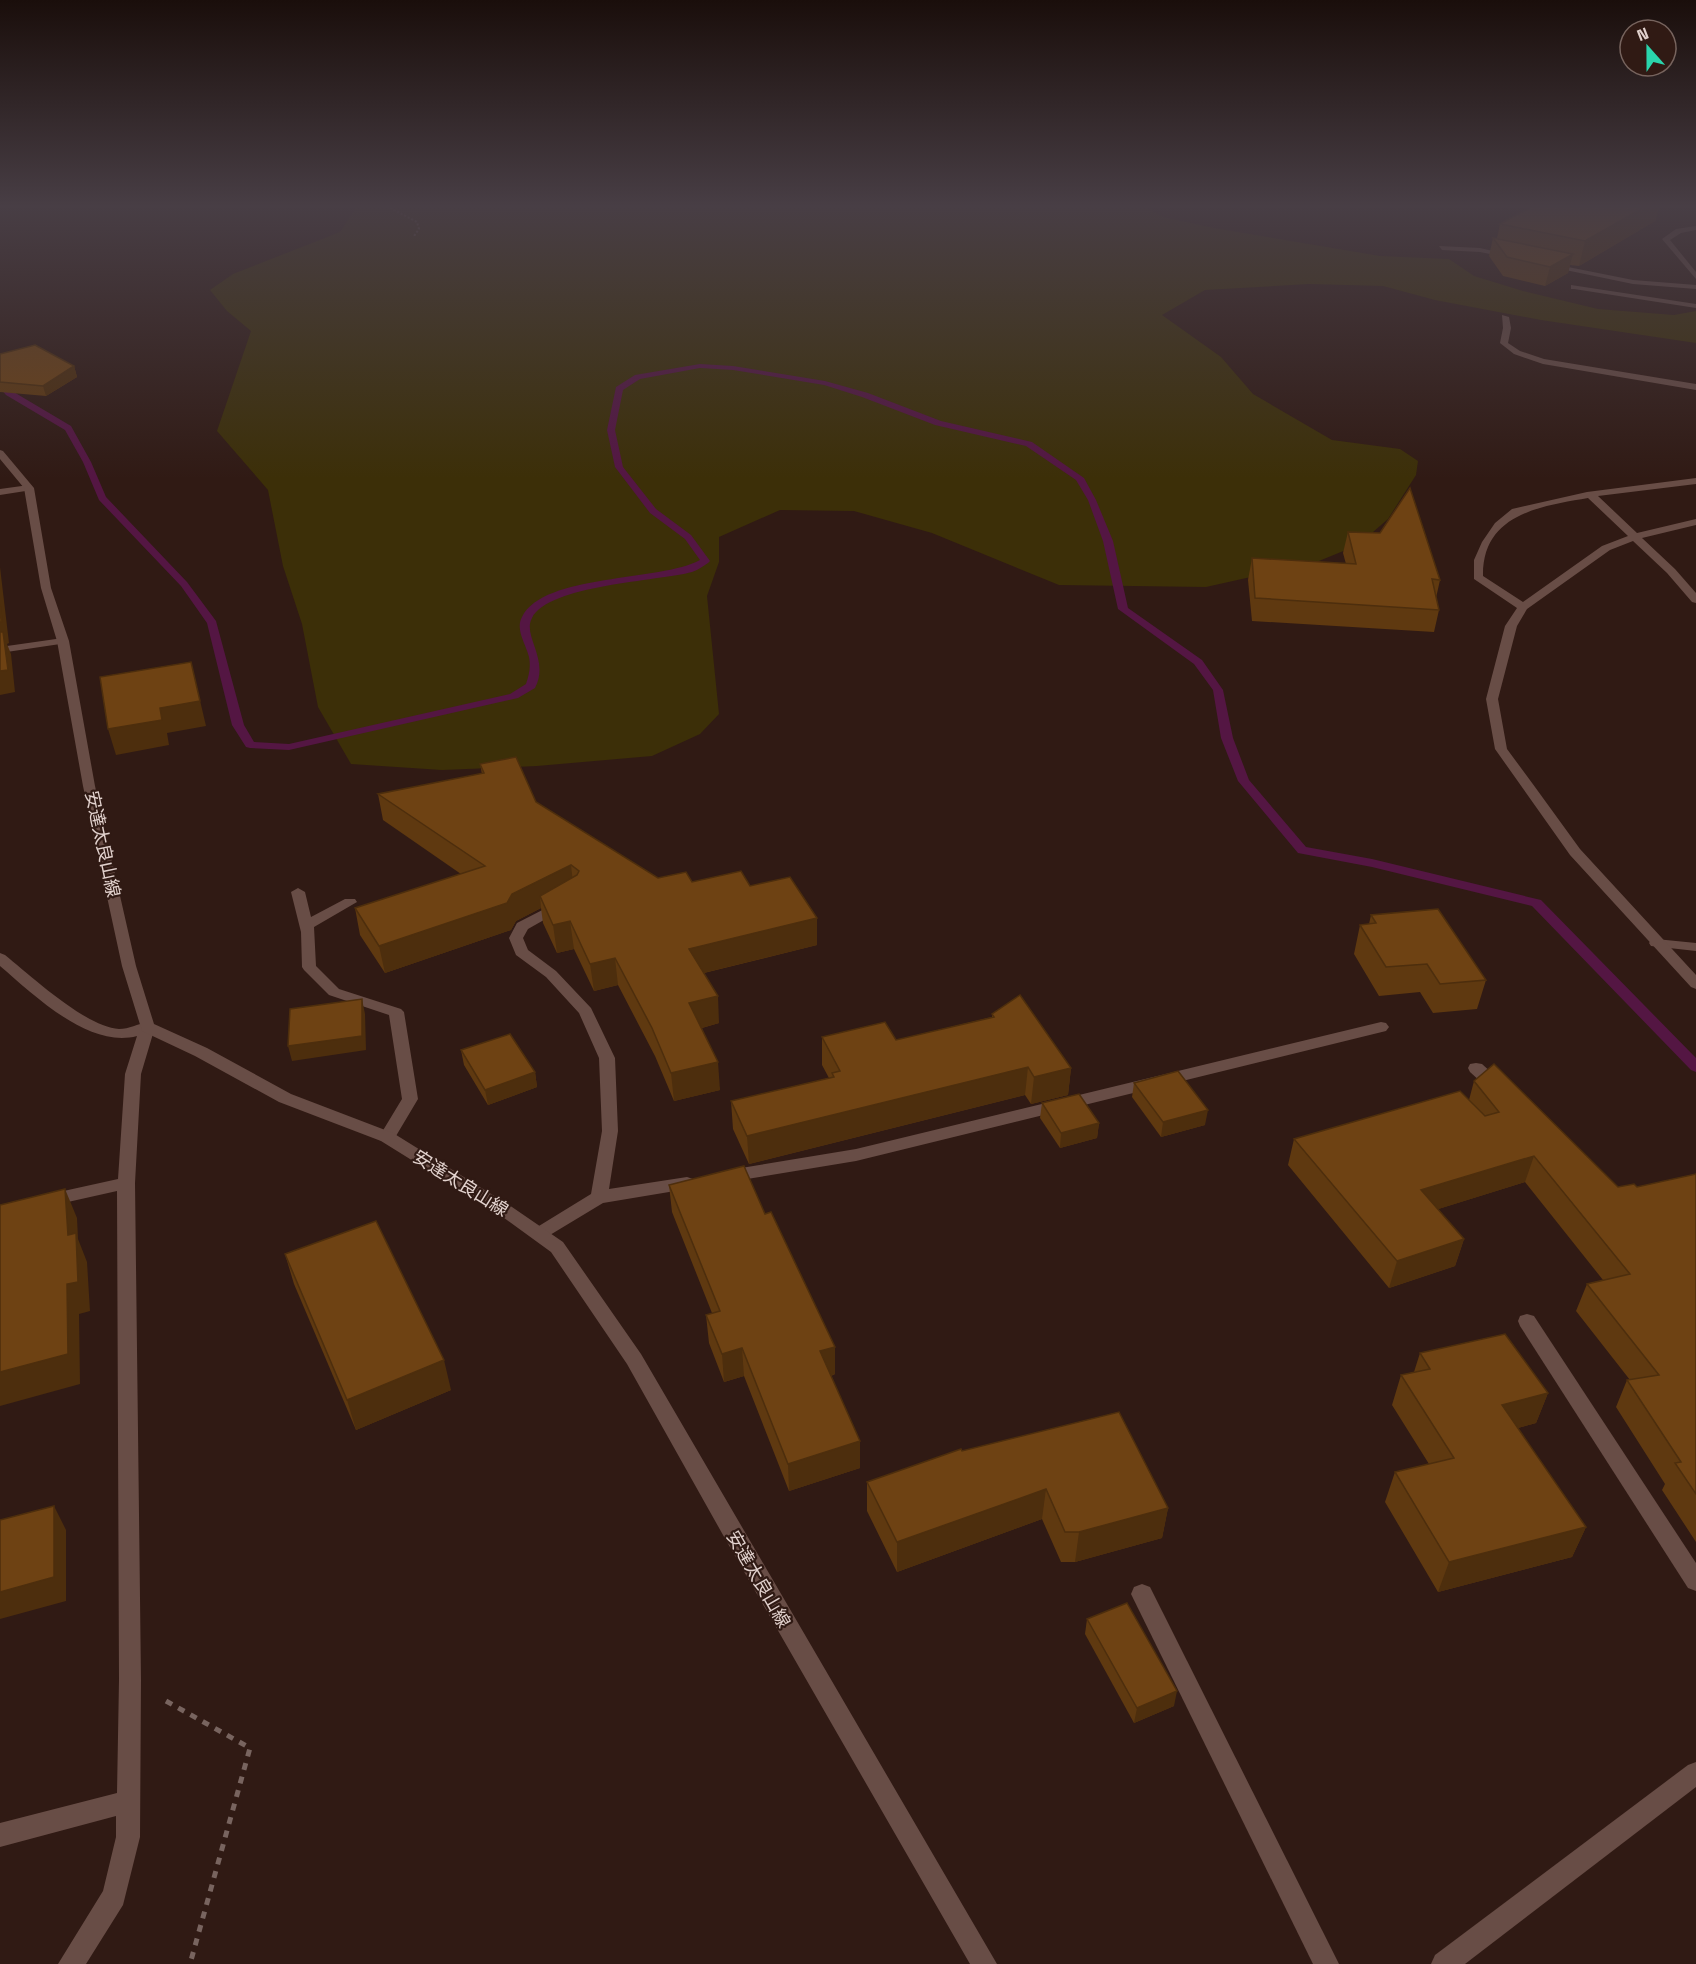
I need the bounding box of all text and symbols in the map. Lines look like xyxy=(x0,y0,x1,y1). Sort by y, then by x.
north arrow xyxy=(1618,18,1678,78)
text: N xyxy=(1634,23,1652,46)
street label: 安達太良山線 xyxy=(81,789,125,899)
street label: 安達太良山線 xyxy=(409,1145,513,1221)
street label: 安達太良山線 xyxy=(722,1526,796,1632)

